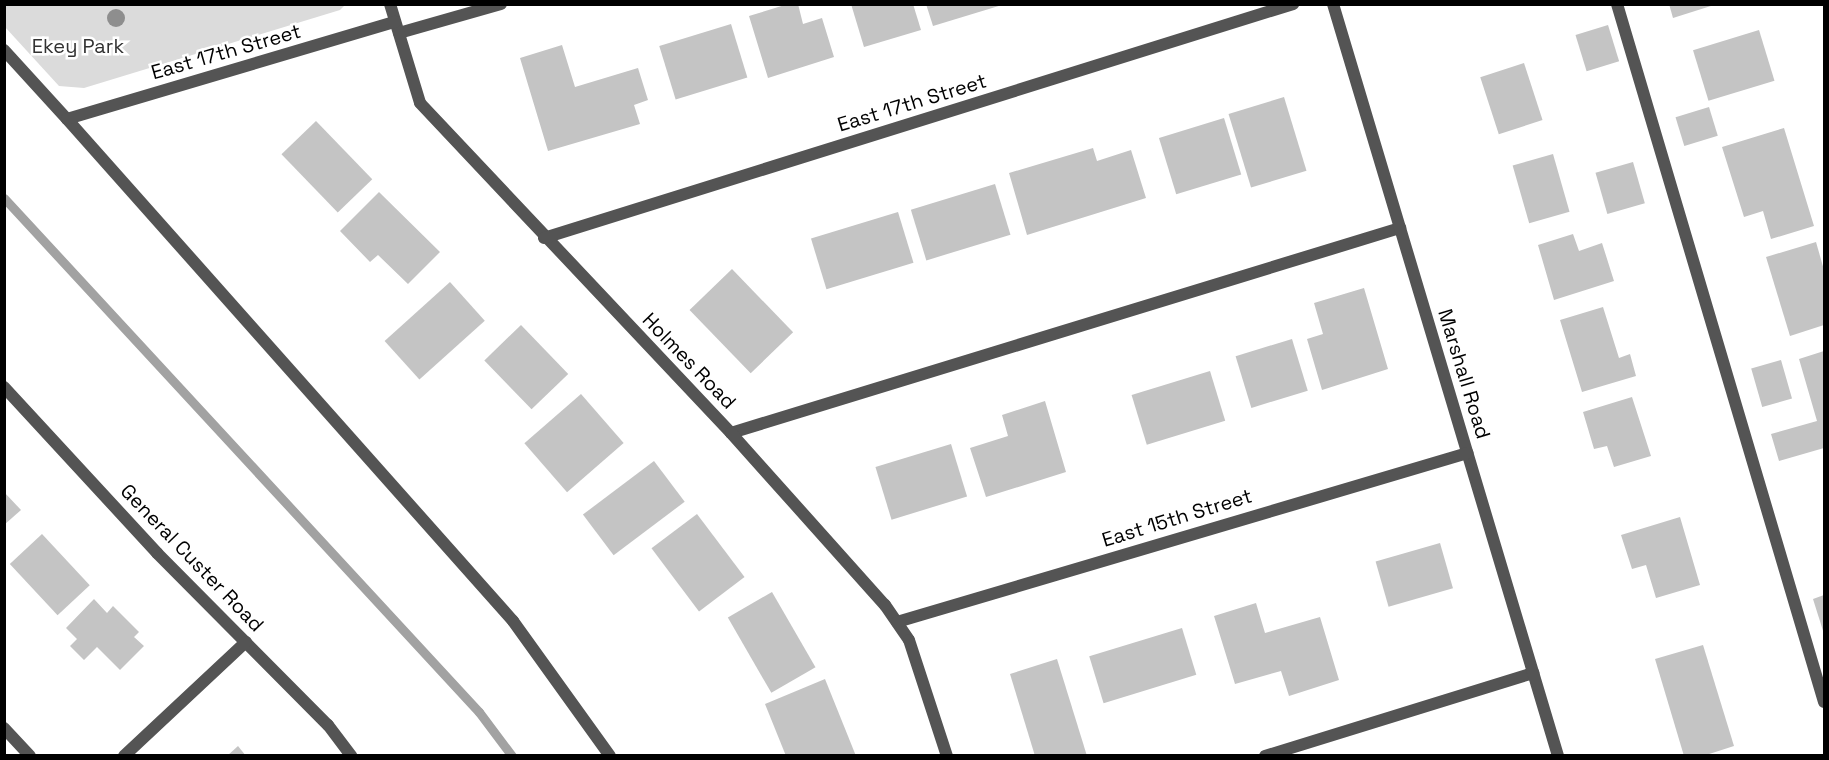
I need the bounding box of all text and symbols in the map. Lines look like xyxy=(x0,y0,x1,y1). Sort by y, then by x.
street label: East 17th Street xyxy=(148,19,304,85)
park label: Ekey Park xyxy=(32,34,124,58)
street label: East 17th Street xyxy=(835,69,989,137)
street label: Marshall Road xyxy=(1433,306,1495,442)
street label: Holmes Road xyxy=(637,308,741,414)
street label: General Custer Road xyxy=(115,479,269,637)
street label: East 15th Street xyxy=(1099,484,1255,552)

